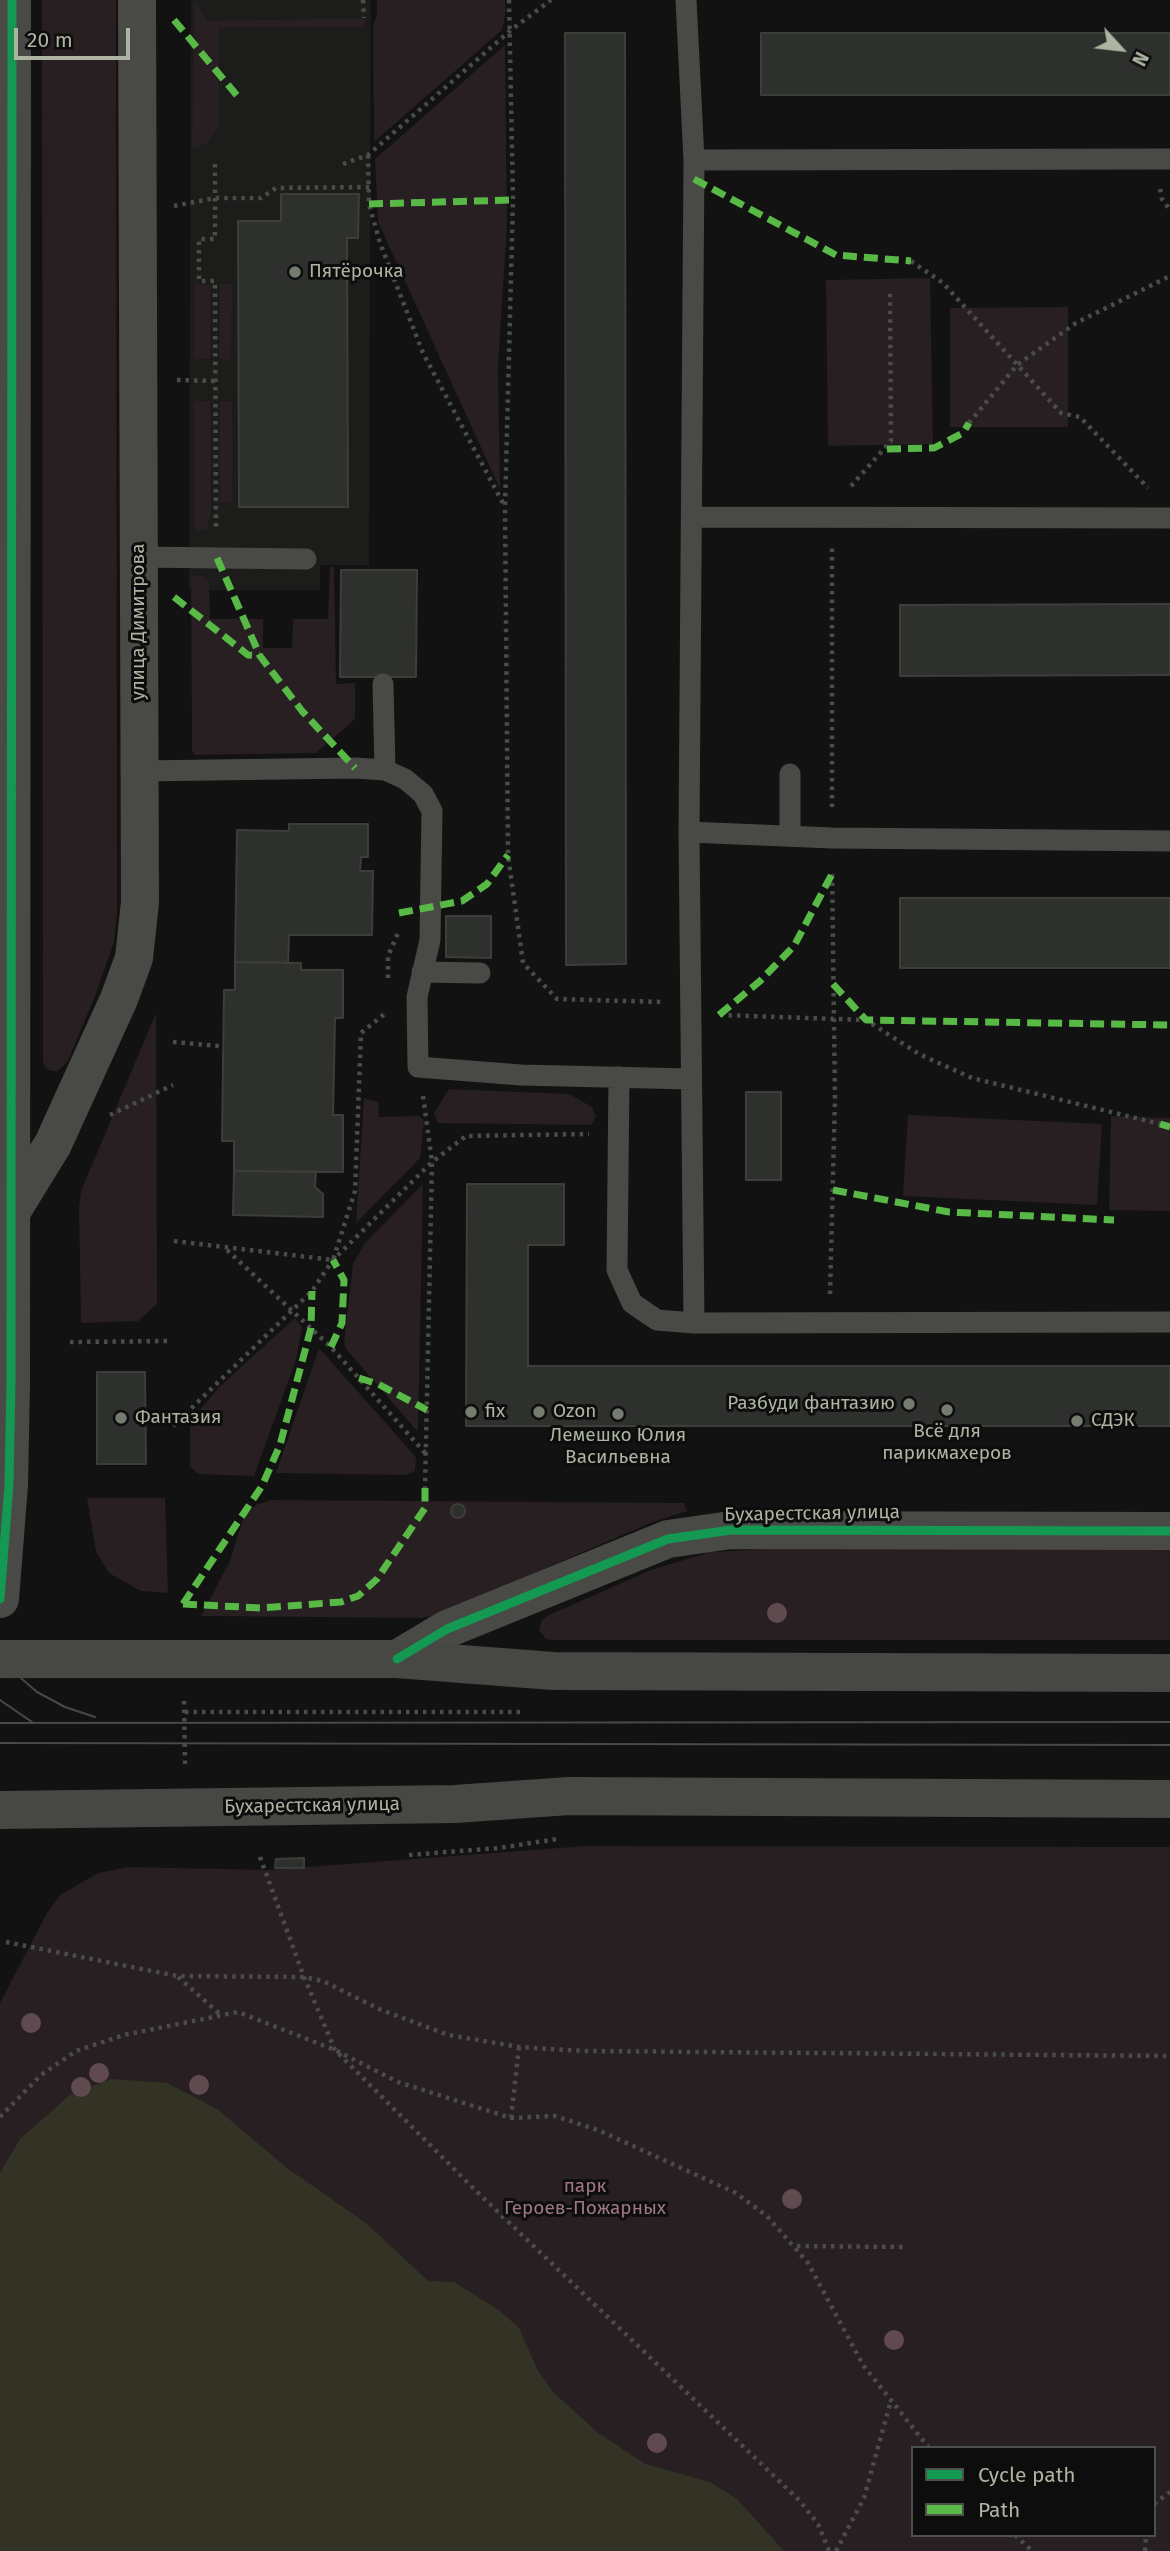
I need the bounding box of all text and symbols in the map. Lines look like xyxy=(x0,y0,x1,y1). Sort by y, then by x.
scale bar xyxy=(18,14,133,58)
north arrow xyxy=(1086,14,1156,84)
text: 20 m xyxy=(27,27,73,53)
text: N xyxy=(1127,48,1153,70)
place label: Пятёрочка xyxy=(309,261,404,283)
marker: Пятёрочка xyxy=(287,264,303,280)
street label: улица Димитрова xyxy=(128,544,150,700)
place label: Разбуди фантазию xyxy=(727,1393,895,1415)
marker: Разбуди фантазию xyxy=(901,1396,917,1412)
place label: fix xyxy=(485,1401,505,1423)
place label: Ozon xyxy=(553,1401,596,1423)
marker: Всё для парикмахеров xyxy=(939,1402,955,1418)
marker: fix xyxy=(463,1404,479,1420)
marker: Ozon xyxy=(531,1404,547,1420)
marker: Лемешко Юлия Васильевна xyxy=(610,1406,626,1422)
place label: Фантазия xyxy=(135,1407,222,1429)
marker: Фантазия xyxy=(113,1410,129,1426)
place label: СДЭК xyxy=(1091,1410,1135,1432)
marker: СДЭК xyxy=(1069,1413,1085,1429)
place label: Всё для парикмахеров xyxy=(882,1421,1012,1465)
place label: Лемешко Юлия Васильевна xyxy=(550,1425,686,1469)
street label: Бухарестская улица xyxy=(724,1501,900,1527)
street label: Бухарестская улица xyxy=(224,1793,400,1819)
park label: парк Героев-Пожарных xyxy=(504,2176,666,2220)
legend xyxy=(911,2446,1156,2537)
text: Cycle path xyxy=(978,2462,1076,2488)
text: Path xyxy=(978,2497,1020,2523)

